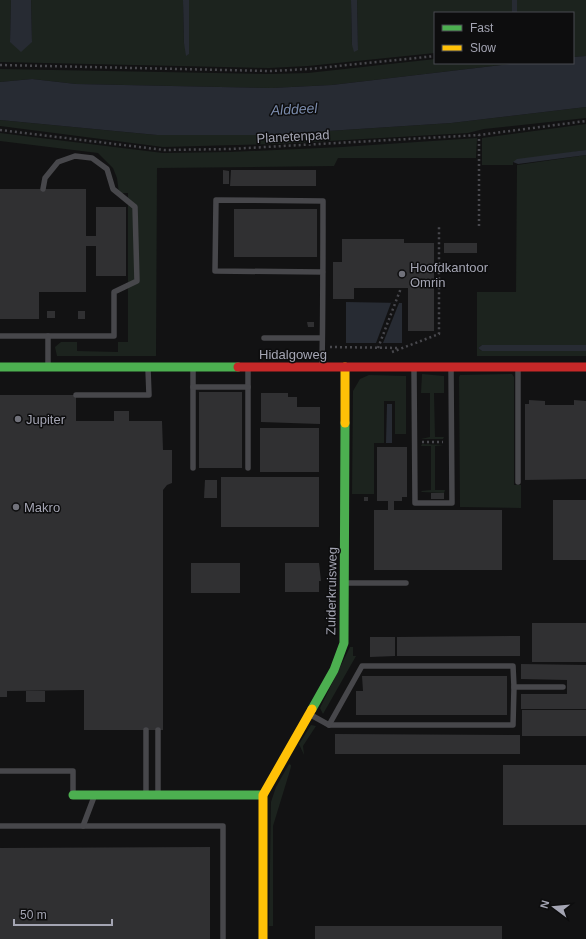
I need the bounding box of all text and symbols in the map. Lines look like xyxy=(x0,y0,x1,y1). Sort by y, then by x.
legend xyxy=(434,12,574,64)
text: Fast xyxy=(470,21,494,35)
text: Slow xyxy=(470,41,496,55)
water label: Alddeel xyxy=(269,100,319,118)
street label: Planetenpad xyxy=(256,127,330,146)
place label: Hoofdkantoor Omrin xyxy=(410,260,489,290)
marker: Hoofdkantoor Omrin xyxy=(397,269,407,279)
street label: Hidalgoweg xyxy=(259,347,327,362)
place label: Jupiter xyxy=(26,412,66,427)
marker: Jupiter xyxy=(13,414,23,424)
place label: Makro xyxy=(24,500,60,515)
marker: Makro xyxy=(11,502,21,512)
street label: Zuiderkruisweg xyxy=(323,547,340,635)
north arrow xyxy=(534,887,574,927)
text: N xyxy=(538,899,551,910)
scale bar xyxy=(14,901,112,927)
text: 50 m xyxy=(20,908,47,922)

